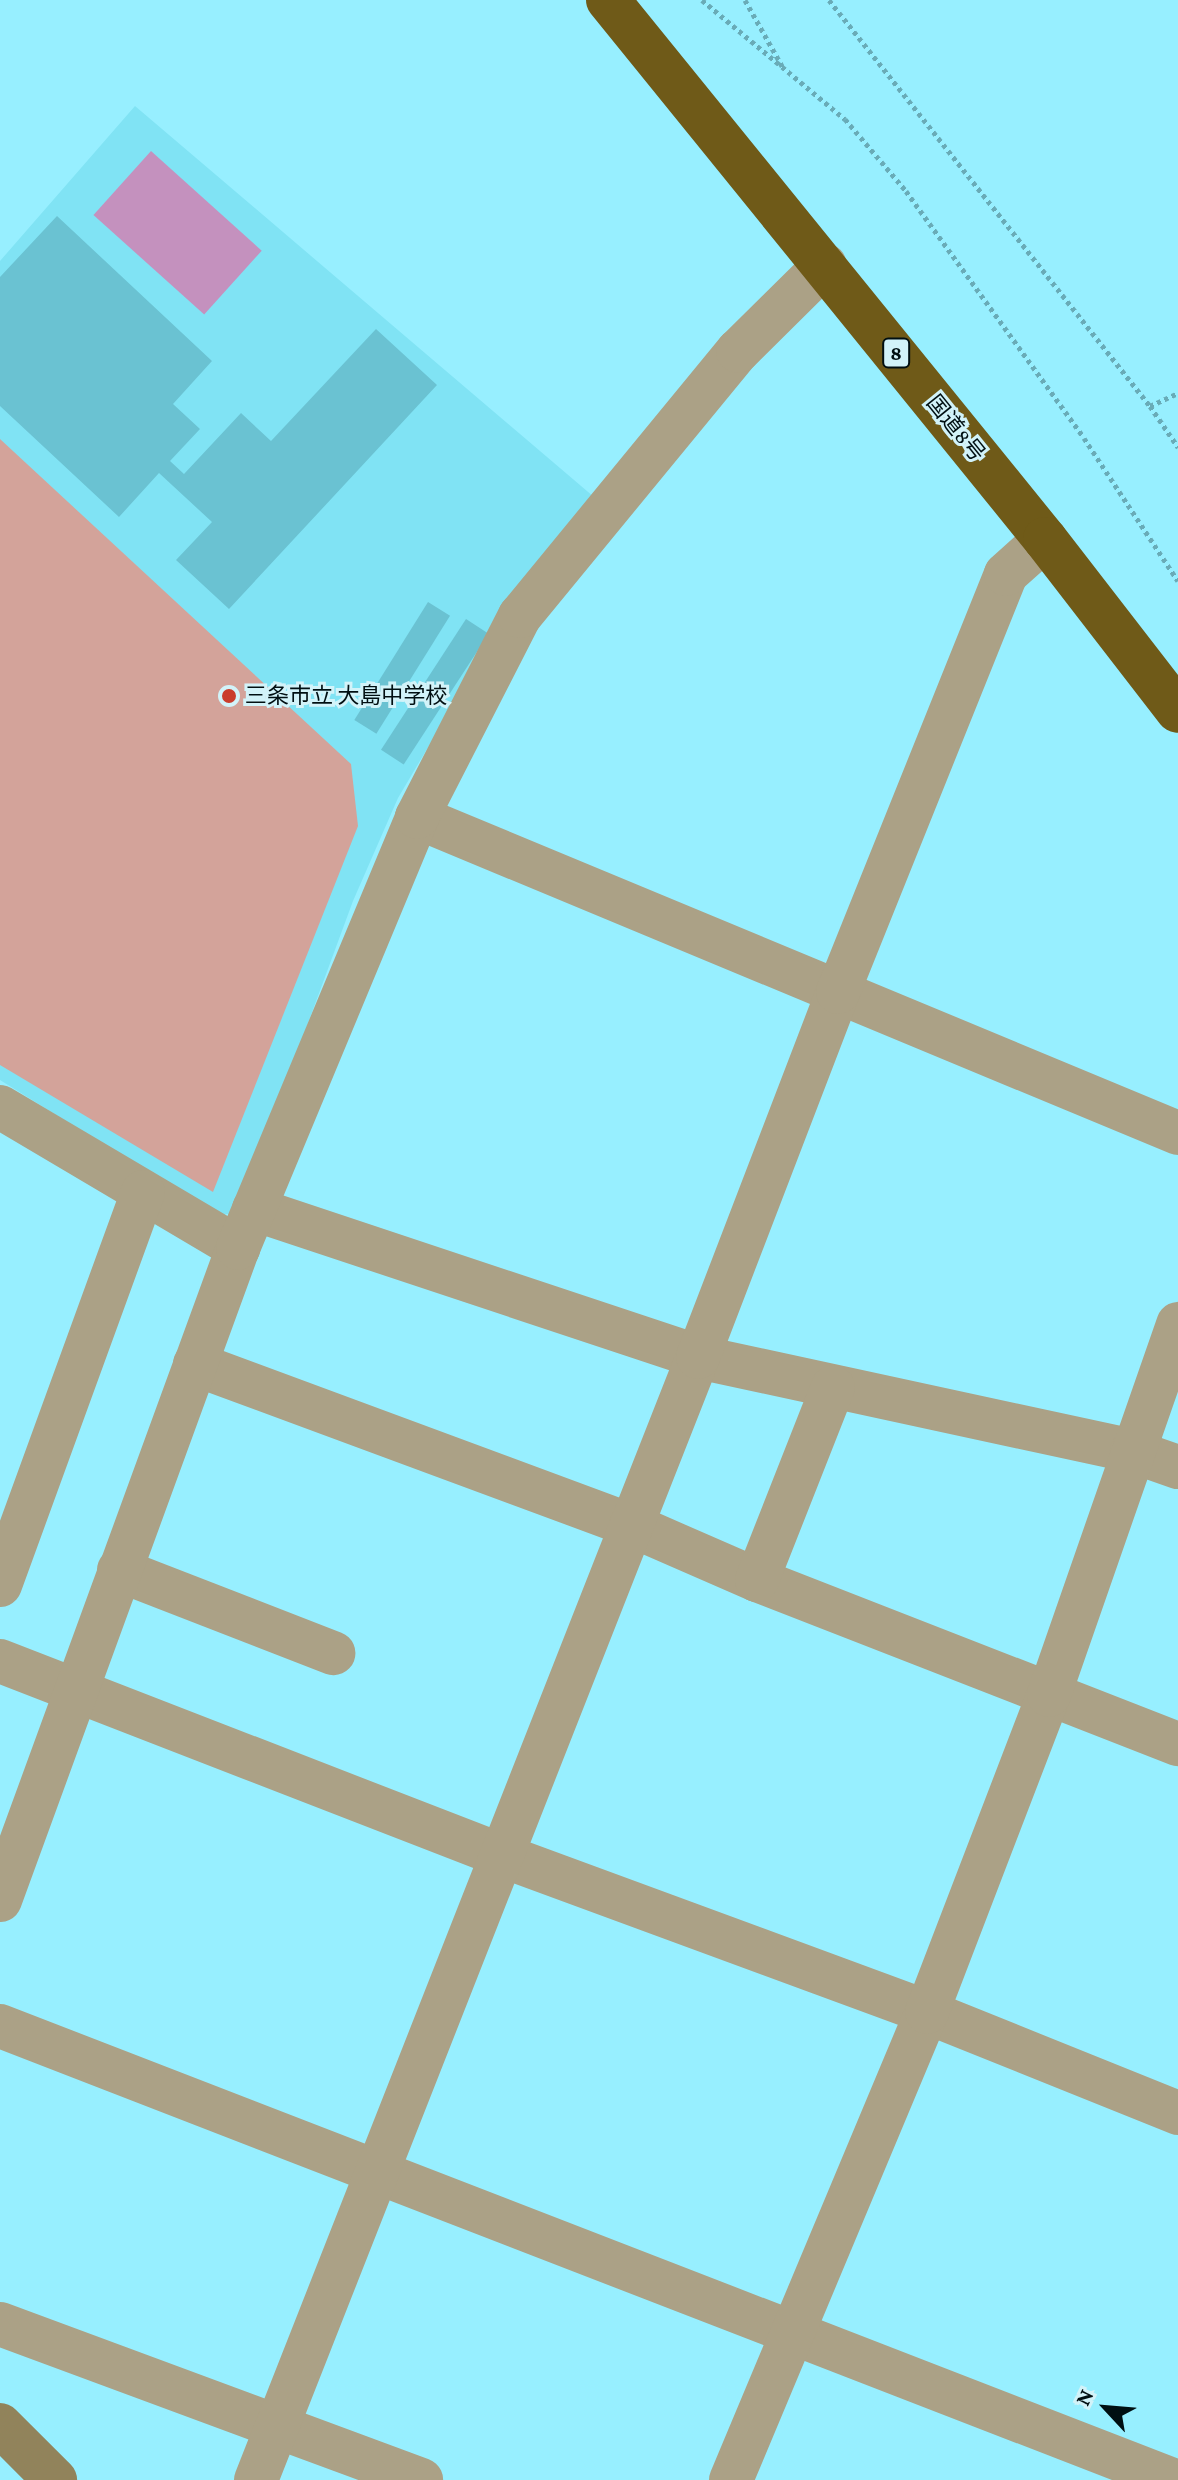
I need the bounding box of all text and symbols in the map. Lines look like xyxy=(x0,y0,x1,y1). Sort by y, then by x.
road number: 8 xyxy=(882,337,910,369)
street label: 国道8号 xyxy=(921,389,991,467)
place label: 三条市立 大島中学校 xyxy=(245,683,447,709)
marker: 三条市立 大島中学校 xyxy=(220,687,238,705)
north arrow xyxy=(1066,2368,1146,2448)
text: N xyxy=(1069,2385,1099,2409)

